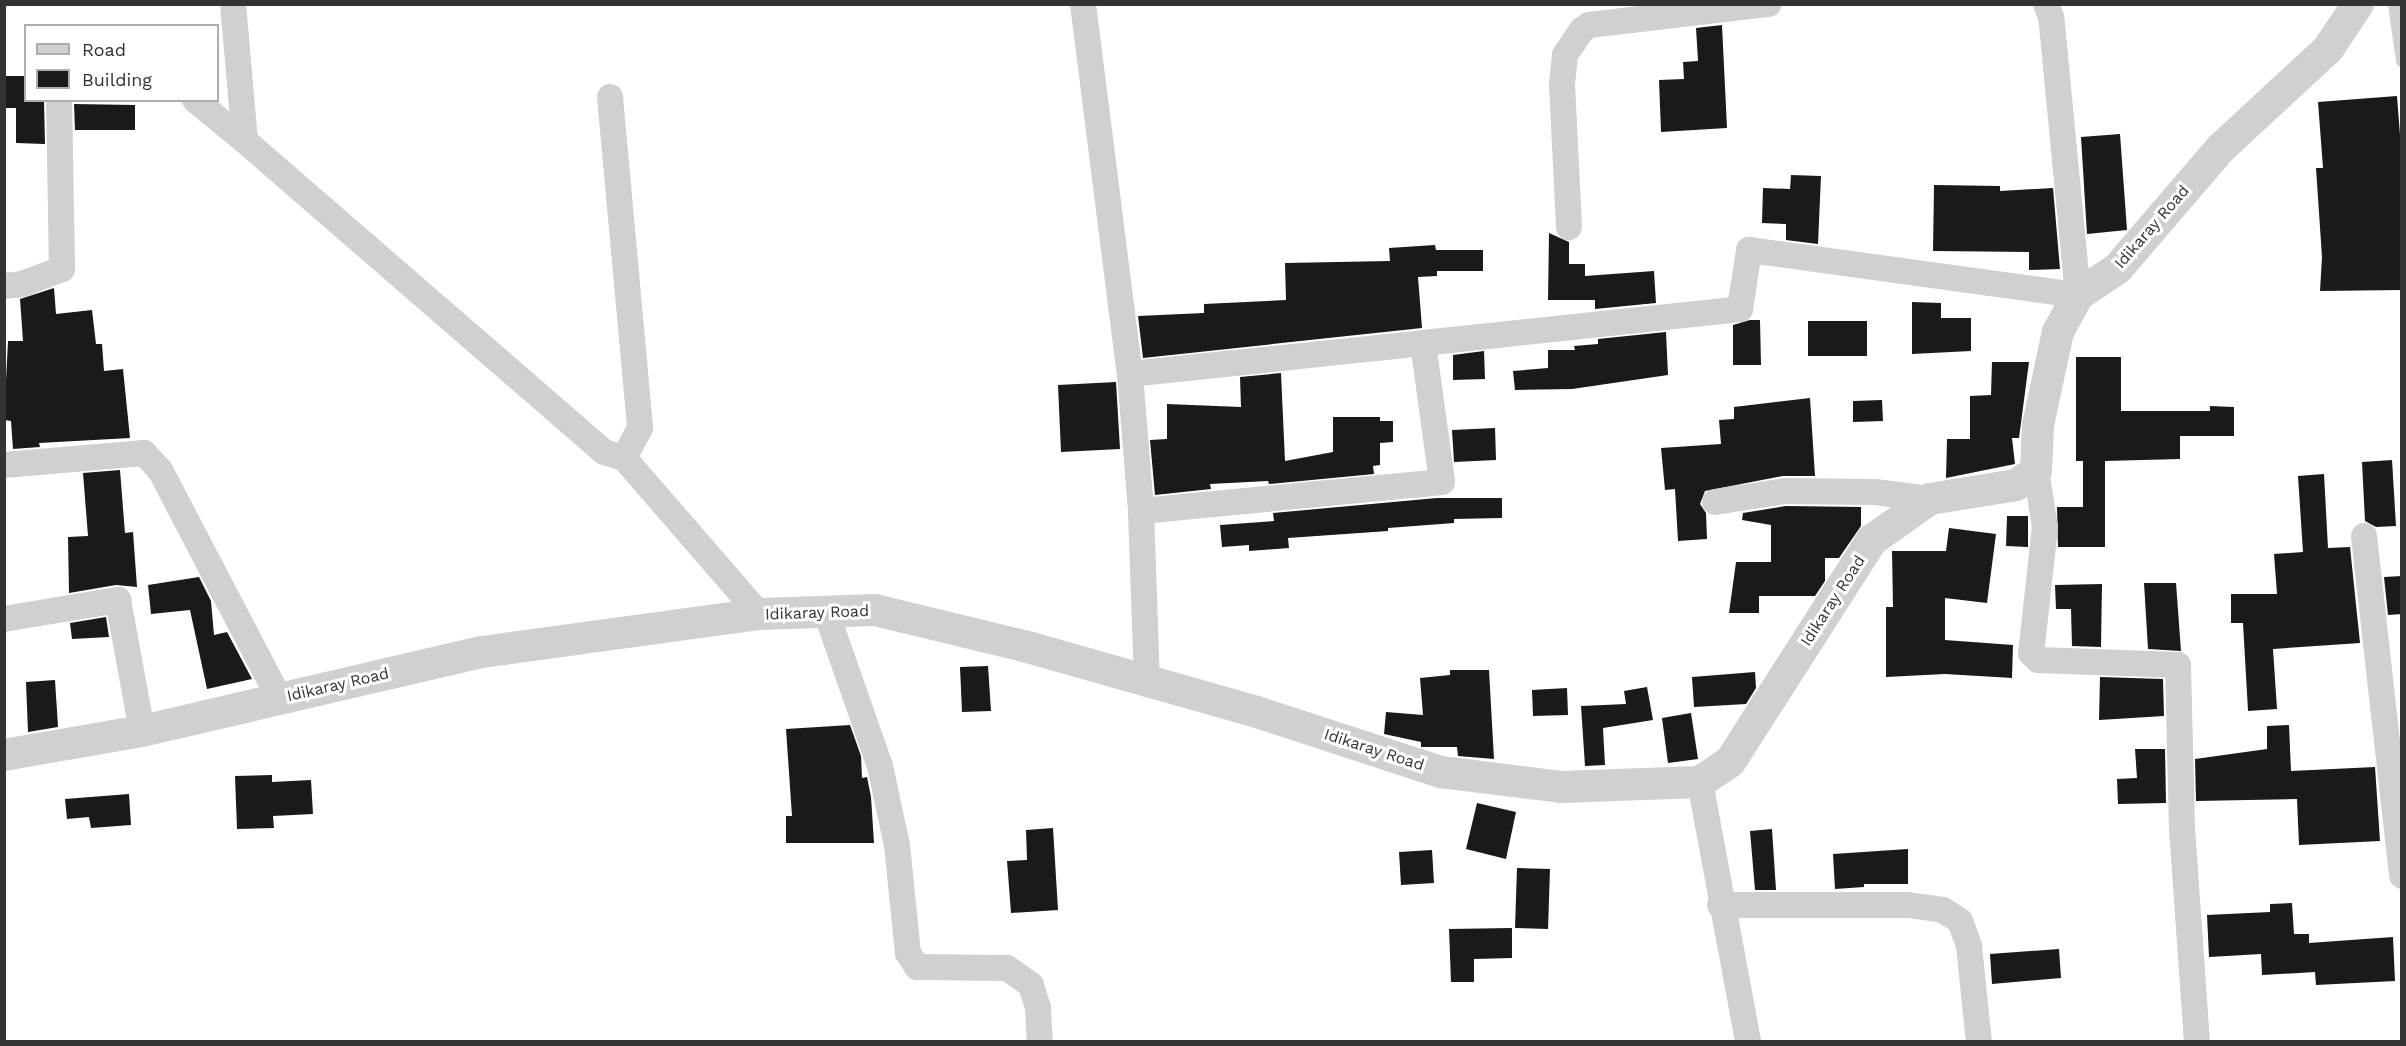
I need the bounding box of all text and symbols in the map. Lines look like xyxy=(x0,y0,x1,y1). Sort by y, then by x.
legend xyxy=(24,24,219,102)
text: Road xyxy=(82,39,126,60)
text: Building xyxy=(82,69,152,90)
street label: Idikaray Road xyxy=(2110,181,2194,273)
street label: Idikaray Road xyxy=(1796,552,1870,650)
street label: Idikaray Road xyxy=(764,602,870,624)
street label: Idikaray Road xyxy=(285,664,391,706)
street label: Idikaray Road xyxy=(1321,725,1427,775)

